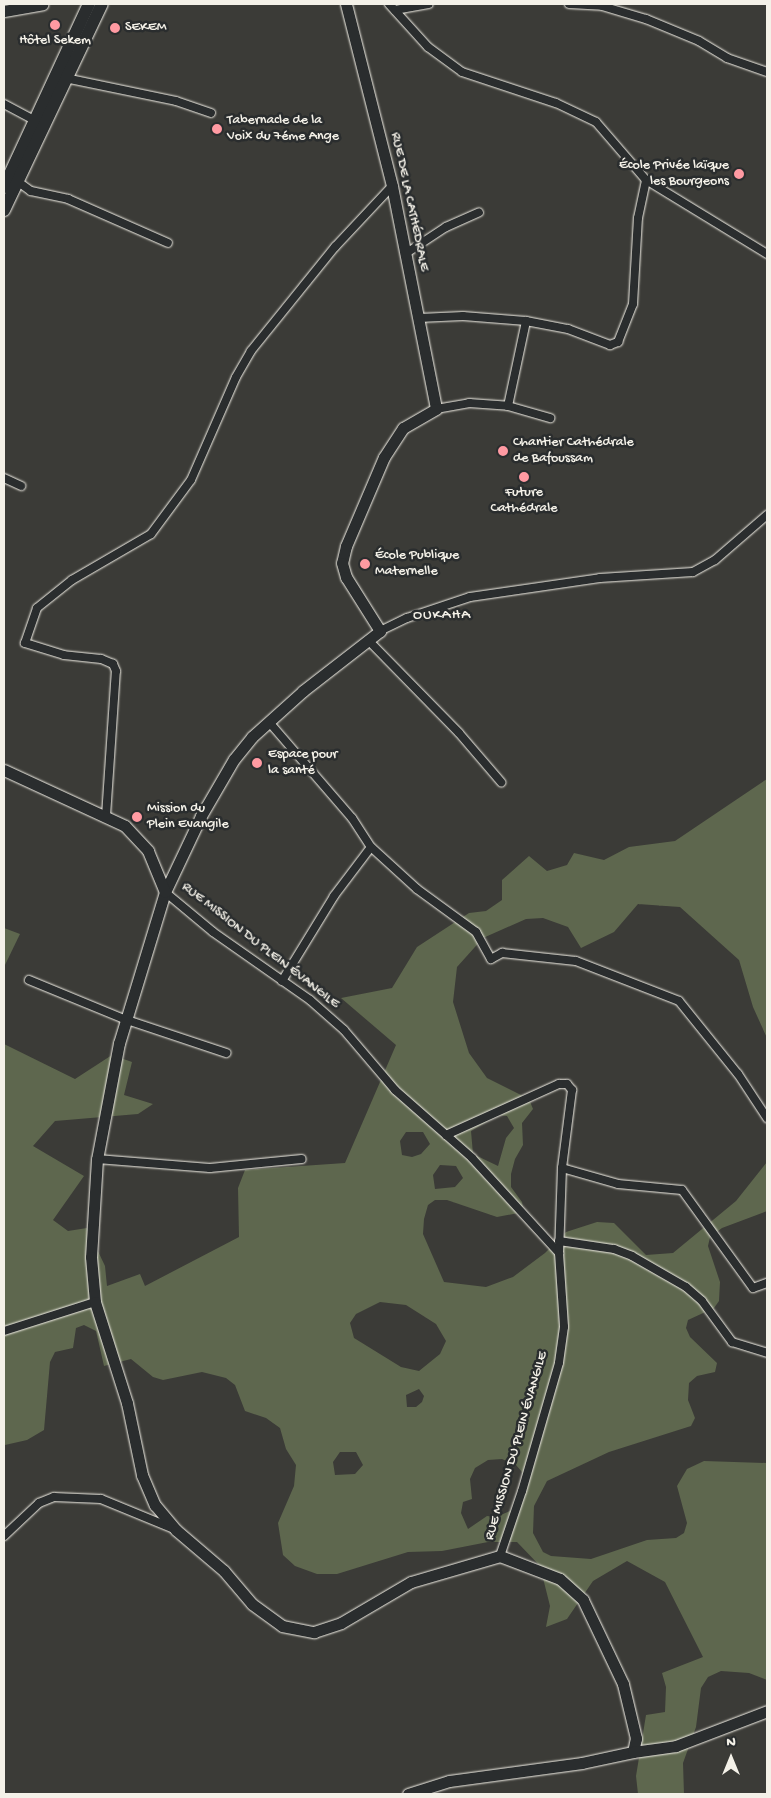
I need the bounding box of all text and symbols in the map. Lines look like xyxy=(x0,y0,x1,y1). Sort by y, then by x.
marker: Hôtel Sekem xyxy=(49,19,61,31)
place label: SEKEM xyxy=(125,20,166,36)
marker: SEKEM xyxy=(109,22,121,34)
place label: Hôtel Sekem xyxy=(19,33,91,49)
place label: Tabernacle de la Voix du 7éme Ange xyxy=(227,113,339,146)
marker: Tabernacle de la Voix du 7éme Ange xyxy=(211,123,223,135)
street label: RUE DE LA CATHÉDRALE xyxy=(386,131,432,273)
place label: École Privée laïque les Bourgeons xyxy=(619,158,729,190)
marker: École Privée laïque les Bourgeons xyxy=(733,168,745,180)
place label: Chantier Cathédrale de Bafoussam xyxy=(513,435,634,468)
marker: Chantier Cathédrale de Bafoussam xyxy=(497,445,509,457)
marker: Future Cathédrale xyxy=(518,471,530,483)
place label: Future Cathédrale xyxy=(490,485,558,518)
place label: École Publique Maternelle xyxy=(375,548,459,580)
marker: École Publique Maternelle xyxy=(359,558,371,570)
district label: OUKAHA xyxy=(412,607,472,625)
place label: Espace pour la santé xyxy=(268,747,338,780)
marker: Espace pour la santé xyxy=(250,756,264,770)
place label: Mission du Plein Evangile xyxy=(147,801,229,834)
marker: Mission du Plein Evangile xyxy=(131,811,143,823)
street label: RUE MISSION DU PLEIN ÉVANGILE xyxy=(178,879,342,1013)
street label: RUE MISSION DU PLEIN ÉVANGILE xyxy=(482,1350,552,1542)
north arrow xyxy=(706,1733,756,1783)
text: N xyxy=(726,1734,736,1751)

